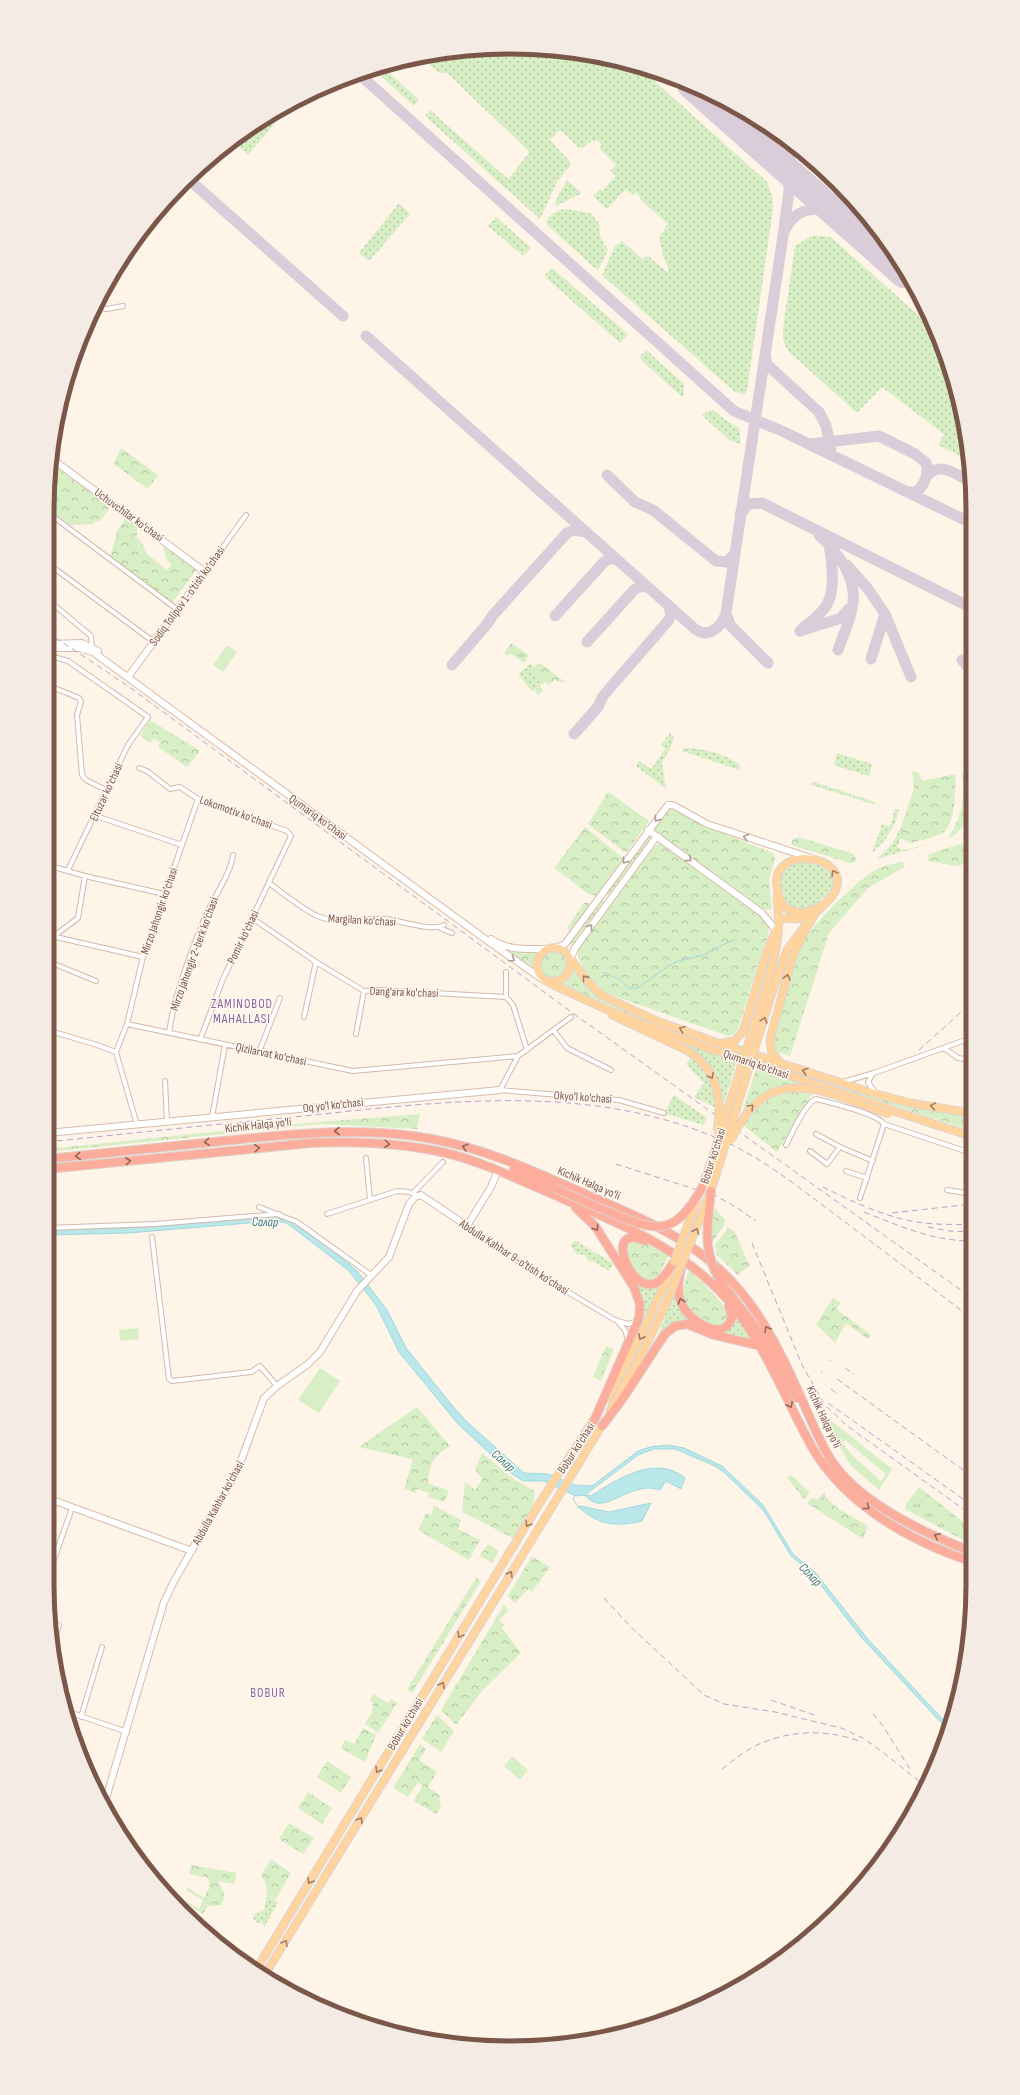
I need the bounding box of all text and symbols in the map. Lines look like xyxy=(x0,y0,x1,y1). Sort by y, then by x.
street label: Uchuvchilar ko'chasi xyxy=(91,485,166,546)
street label: Sodiq Tolipov 1-o'tish ko'chasi xyxy=(146,544,229,649)
street label: Eltuzar ko'chasi xyxy=(86,761,126,824)
street label: Qumariq ko'chasi xyxy=(286,791,350,844)
street label: Lokomotiv ko'chasi xyxy=(197,792,274,833)
one-way arrow xyxy=(655,814,662,821)
one-way arrow xyxy=(743,833,750,842)
one-way arrow xyxy=(684,854,691,861)
one-way arrow xyxy=(623,857,630,864)
street label: Mirzo Jahongir ko'chasi xyxy=(138,866,181,957)
one-way arrow xyxy=(831,870,838,877)
street label: Mirzo Jahongir 2-berk ko'chasi xyxy=(167,895,222,1013)
street label: Pomir ko'chasi xyxy=(224,908,263,966)
street label: Margilan ko'chasi xyxy=(328,911,396,930)
one-way arrow xyxy=(585,924,593,931)
one-way arrow xyxy=(508,954,515,961)
one-way arrow xyxy=(782,973,791,980)
one-way arrow xyxy=(583,976,590,983)
street label: Dang'ara ko'chasi xyxy=(369,984,439,1001)
district label: ZAMINOBOD MAHALLASI xyxy=(211,996,273,1027)
one-way arrow xyxy=(759,1017,768,1024)
one-way arrow xyxy=(678,1026,685,1034)
street label: Qizilarvat ko'chasi xyxy=(234,1040,308,1069)
street label: Qumariq ko'chasi xyxy=(721,1046,791,1083)
one-way arrow xyxy=(802,1067,809,1075)
one-way arrow xyxy=(706,1071,714,1079)
street label: Okyo'l ko'chasi xyxy=(553,1088,613,1107)
street label: Oq yo'l ko'chasi xyxy=(302,1095,364,1116)
one-way arrow xyxy=(930,1103,936,1111)
one-way arrow xyxy=(746,1104,754,1112)
street label: Kichik Halqa yo'li xyxy=(224,1115,292,1136)
street label: Bobur ko'chasi xyxy=(697,1126,730,1186)
one-way arrow xyxy=(334,1127,340,1135)
one-way arrow xyxy=(204,1138,210,1147)
one-way arrow xyxy=(384,1140,390,1149)
one-way arrow xyxy=(462,1143,469,1152)
one-way arrow xyxy=(254,1144,260,1153)
one-way arrow xyxy=(75,1151,81,1160)
one-way arrow xyxy=(125,1157,131,1166)
street label: Kichik Halqa yo'li xyxy=(555,1163,623,1203)
water label: Салар xyxy=(252,1214,279,1230)
street label: Abdulla Kahhar 9-o'tish ko'chasi xyxy=(455,1216,571,1298)
one-way arrow xyxy=(591,1224,599,1231)
one-way arrow xyxy=(691,1227,699,1234)
one-way arrow xyxy=(677,1298,685,1305)
one-way arrow xyxy=(764,1326,771,1333)
one-way arrow xyxy=(638,1333,645,1341)
street label: Kichik Halqa yo'li xyxy=(803,1384,844,1451)
one-way arrow xyxy=(785,1401,793,1408)
street label: Bobur ko'chasi xyxy=(554,1420,599,1477)
water label: Салар xyxy=(488,1446,519,1476)
street label: Abdulla Kahhar ko'chasi xyxy=(189,1459,248,1549)
one-way arrow xyxy=(863,1502,870,1510)
one-way arrow xyxy=(525,1520,532,1527)
one-way arrow xyxy=(934,1534,941,1541)
water label: Салар xyxy=(795,1560,826,1590)
one-way arrow xyxy=(505,1571,512,1578)
one-way arrow xyxy=(457,1631,465,1638)
one-way arrow xyxy=(437,1682,445,1689)
district label: BOBUR xyxy=(250,1685,286,1701)
street label: Bobur ko'chasi xyxy=(384,1696,427,1753)
one-way arrow xyxy=(375,1766,382,1773)
one-way arrow xyxy=(355,1817,362,1824)
one-way arrow xyxy=(307,1877,315,1884)
one-way arrow xyxy=(280,1940,287,1947)

